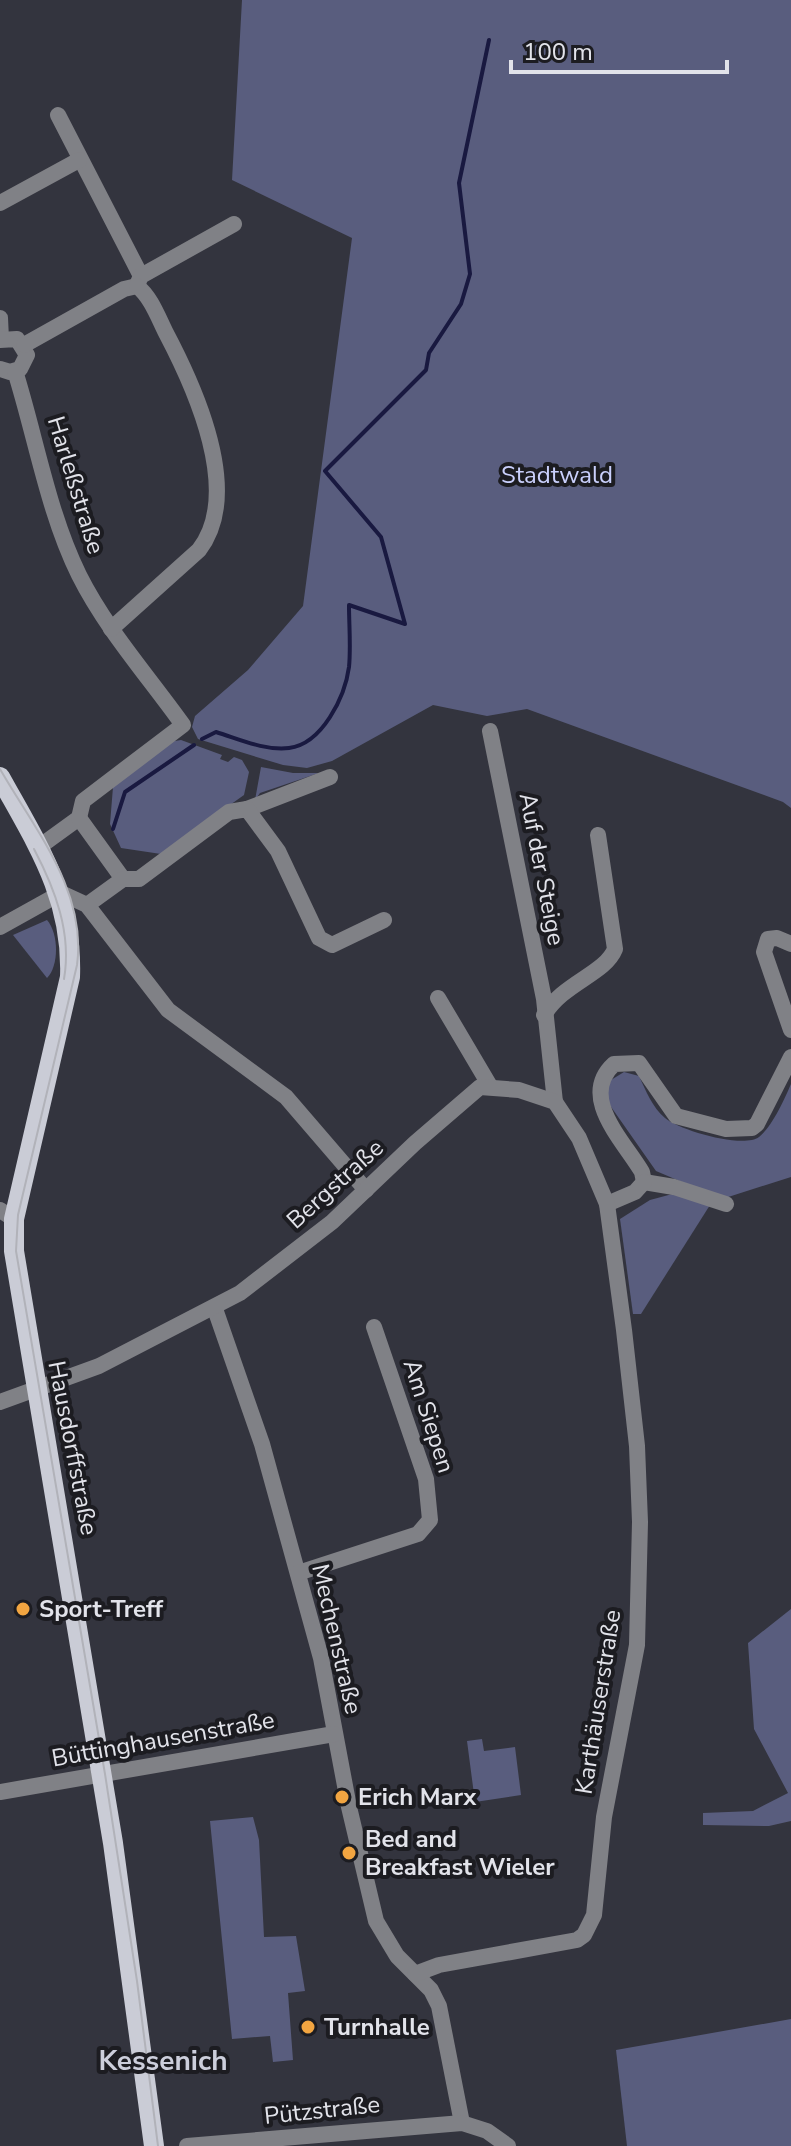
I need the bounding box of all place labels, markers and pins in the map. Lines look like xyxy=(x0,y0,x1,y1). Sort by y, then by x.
place label: Sport-Treff xyxy=(39,1593,164,1625)
marker: Sport-Treff xyxy=(14,1600,32,1618)
place label: Erich Marx xyxy=(358,1781,477,1813)
marker: Erich Marx xyxy=(333,1788,351,1806)
place label: Bed and Breakfast Wieler xyxy=(365,1823,555,1883)
marker: Bed and Breakfast Wieler xyxy=(340,1844,358,1862)
place label: Turnhalle xyxy=(324,2011,430,2043)
marker: Turnhalle xyxy=(299,2018,317,2036)

